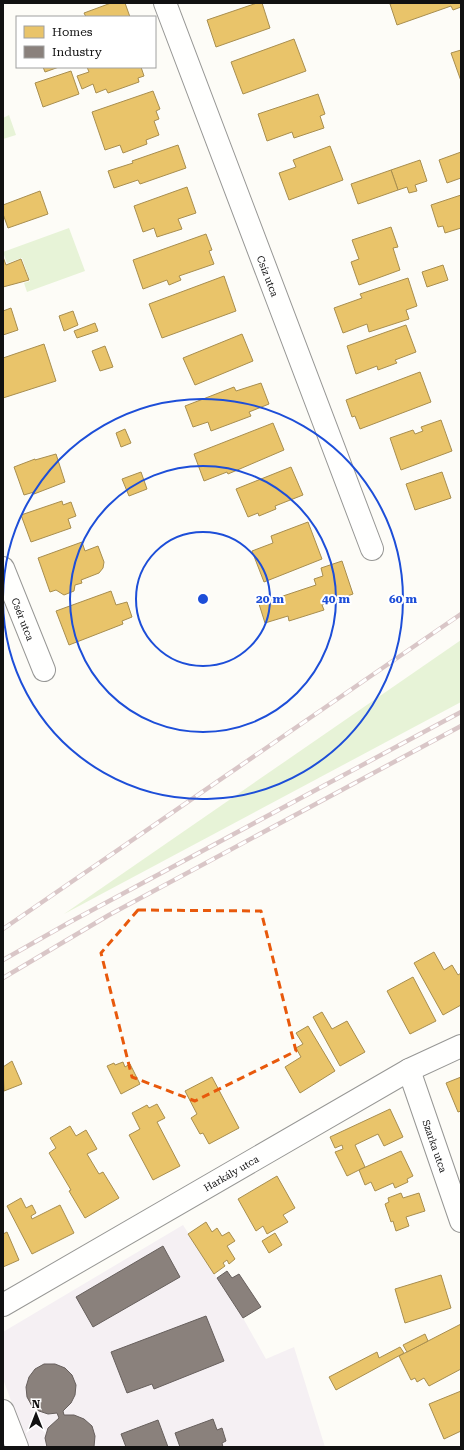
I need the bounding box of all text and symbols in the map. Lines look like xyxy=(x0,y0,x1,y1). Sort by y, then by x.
legend xyxy=(16,16,156,68)
text: Homes xyxy=(52,25,93,39)
text: Industry xyxy=(52,45,103,59)
street label: Csíz utca xyxy=(255,254,281,299)
centre of rings xyxy=(196,592,210,606)
text: 20 m xyxy=(256,592,284,606)
text: 40 m xyxy=(322,592,350,606)
text: 60 m xyxy=(389,592,417,606)
street label: Csér utca xyxy=(9,596,36,643)
street label: Szarka utca xyxy=(420,1118,449,1175)
street label: Harkály utca xyxy=(202,1153,261,1194)
north arrow xyxy=(16,1394,56,1434)
text: N xyxy=(32,1398,41,1411)

